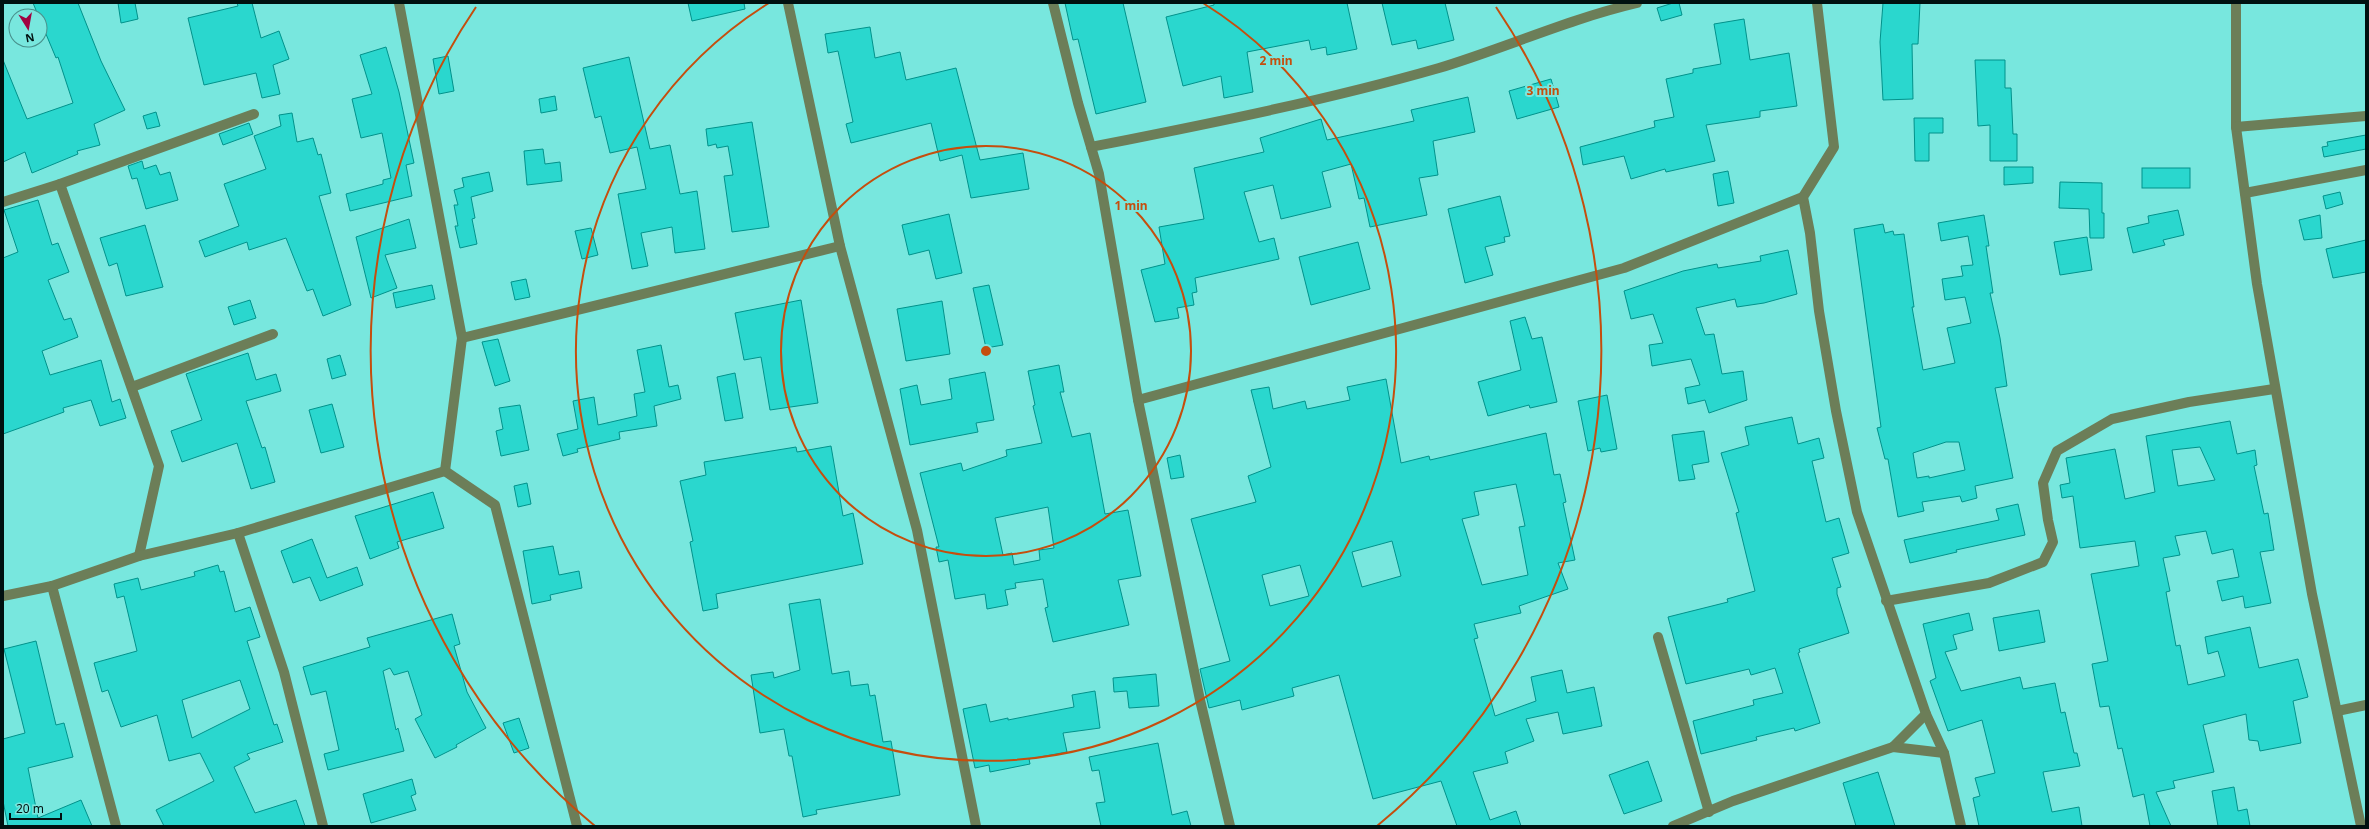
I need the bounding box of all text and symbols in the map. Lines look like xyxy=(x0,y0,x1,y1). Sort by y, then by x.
north arrow xyxy=(8,8,48,48)
text: N xyxy=(24,30,36,47)
text: 2 min xyxy=(1259,52,1293,69)
text: 3 min xyxy=(1526,82,1560,99)
text: 1 min xyxy=(1114,197,1148,214)
centre of rings xyxy=(979,344,993,358)
scale bar xyxy=(10,795,61,821)
text: 20 m xyxy=(16,800,44,817)

